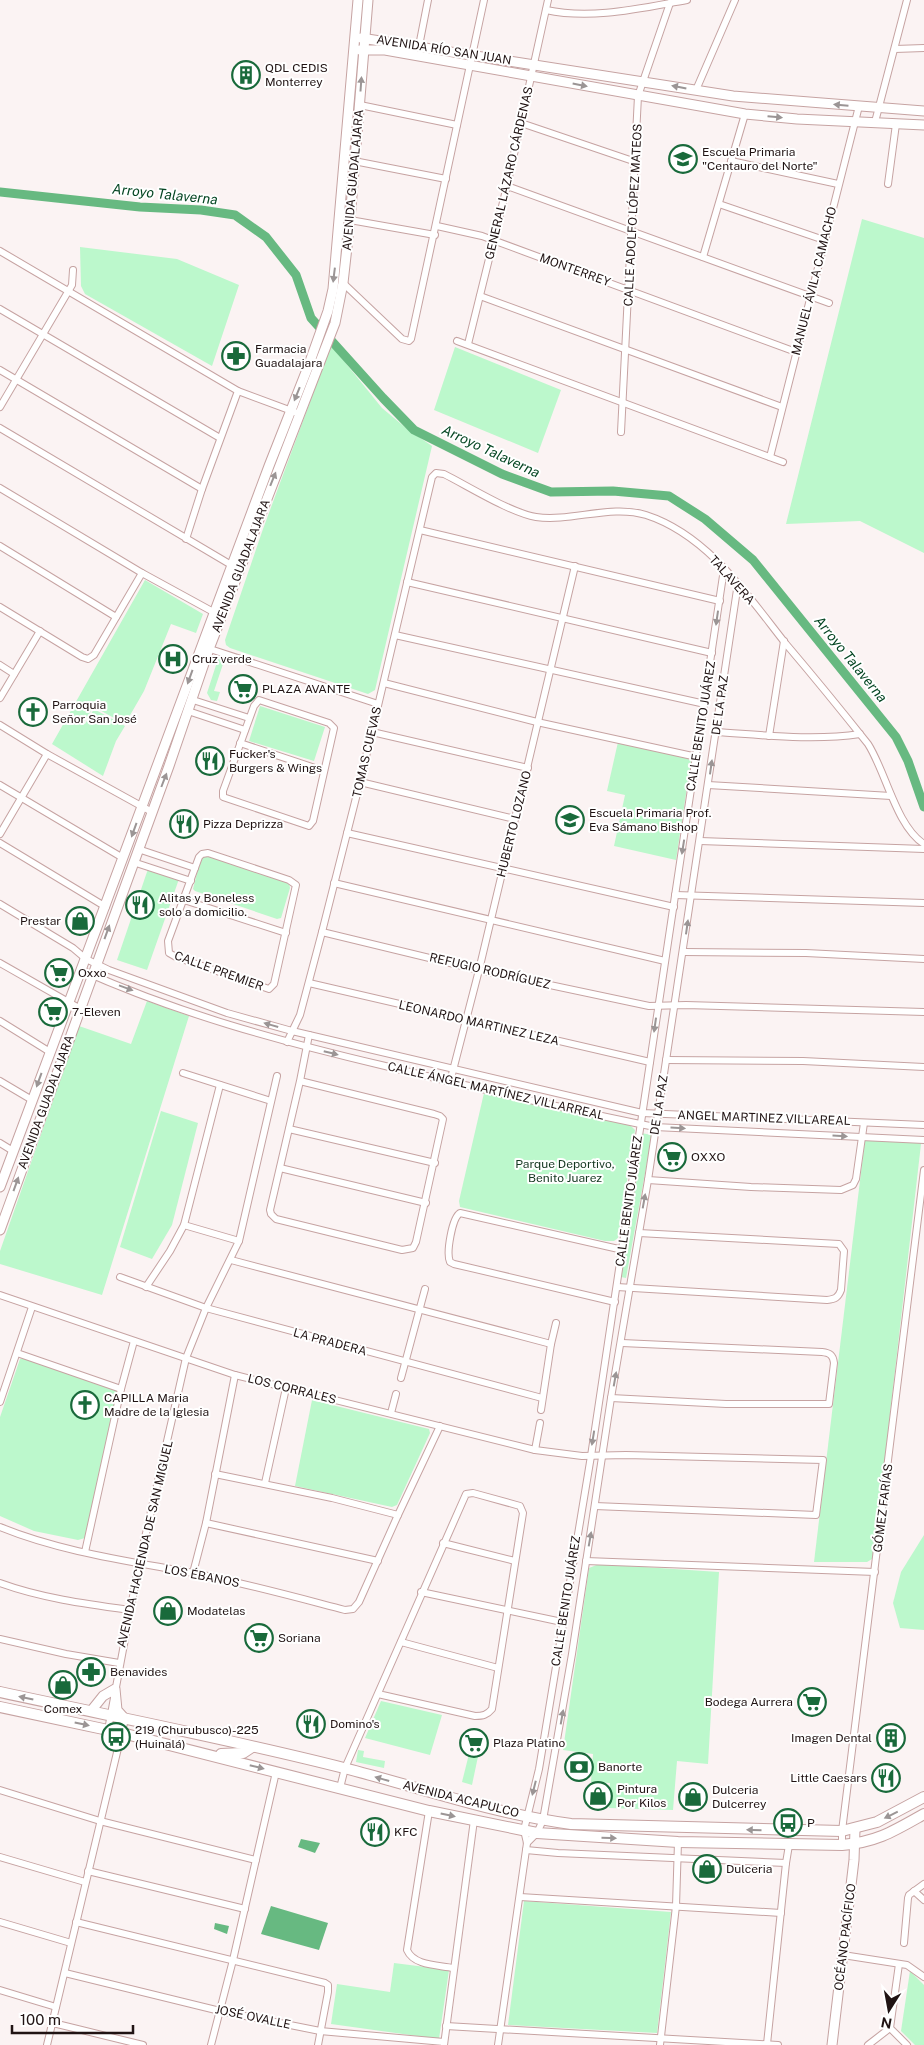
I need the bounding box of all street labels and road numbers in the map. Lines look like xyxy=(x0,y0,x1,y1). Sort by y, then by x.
street label: AVENIDA RÍO SAN JUAN xyxy=(376,32,512,68)
street label: GENERAL LÁZARO CÁRDENAS xyxy=(482,85,536,261)
street label: AVENIDA GUADALAJARA xyxy=(340,108,366,251)
street label: CALLE ADOLFO LÓPEZ MATEOS xyxy=(621,123,645,307)
street label: MANUEL ÁVILA CAMACHO xyxy=(789,205,839,357)
street label: MONTERREY xyxy=(538,251,613,290)
street label: AVENIDA GUADALAJARA xyxy=(209,497,273,635)
street label: TALAVERA xyxy=(706,553,758,608)
street label: CALLE BENITO JUÁREZ xyxy=(684,659,718,792)
street label: DE LA PAZ xyxy=(709,674,731,736)
street label: TOMAS CUEVAS xyxy=(350,705,384,799)
street label: HUBERTO LOZANO xyxy=(494,769,534,879)
street label: CALLE PREMIER xyxy=(173,948,265,994)
street label: REFUGIO RODRÍGUEZ xyxy=(428,950,552,992)
street label: LEONARDO MARTINEZ LEZA xyxy=(397,998,561,1048)
street label: AVENIDA GUADALAJARA xyxy=(15,1033,77,1171)
street label: CALLE ÁNGEL MARTÍNEZ VILLARREAL xyxy=(386,1059,606,1123)
street label: DE LA PAZ xyxy=(647,1074,671,1136)
street label: ANGEL MARTINEZ VILLAREAL xyxy=(677,1108,851,1128)
street label: CALLE BENITO JUÁREZ xyxy=(613,1134,645,1267)
street label: LA PRADERA xyxy=(292,1325,369,1359)
street label: LOS CORRALES xyxy=(246,1371,338,1407)
street label: AVENIDA HACIENDA DE SAN MIGUEL xyxy=(114,1439,176,1649)
street label: GÓMEZ FARÍAS xyxy=(871,1463,895,1553)
street label: CALLE BENITO JUÁREZ xyxy=(549,1534,583,1667)
street label: LOS ÉBANOS xyxy=(163,1562,241,1590)
street label: AVENIDA ACAPULCO xyxy=(402,1778,521,1820)
street label: OCÉANO PACÍFICO xyxy=(831,1882,859,1991)
street label: JOSÉ OVALLE xyxy=(214,2002,292,2032)

